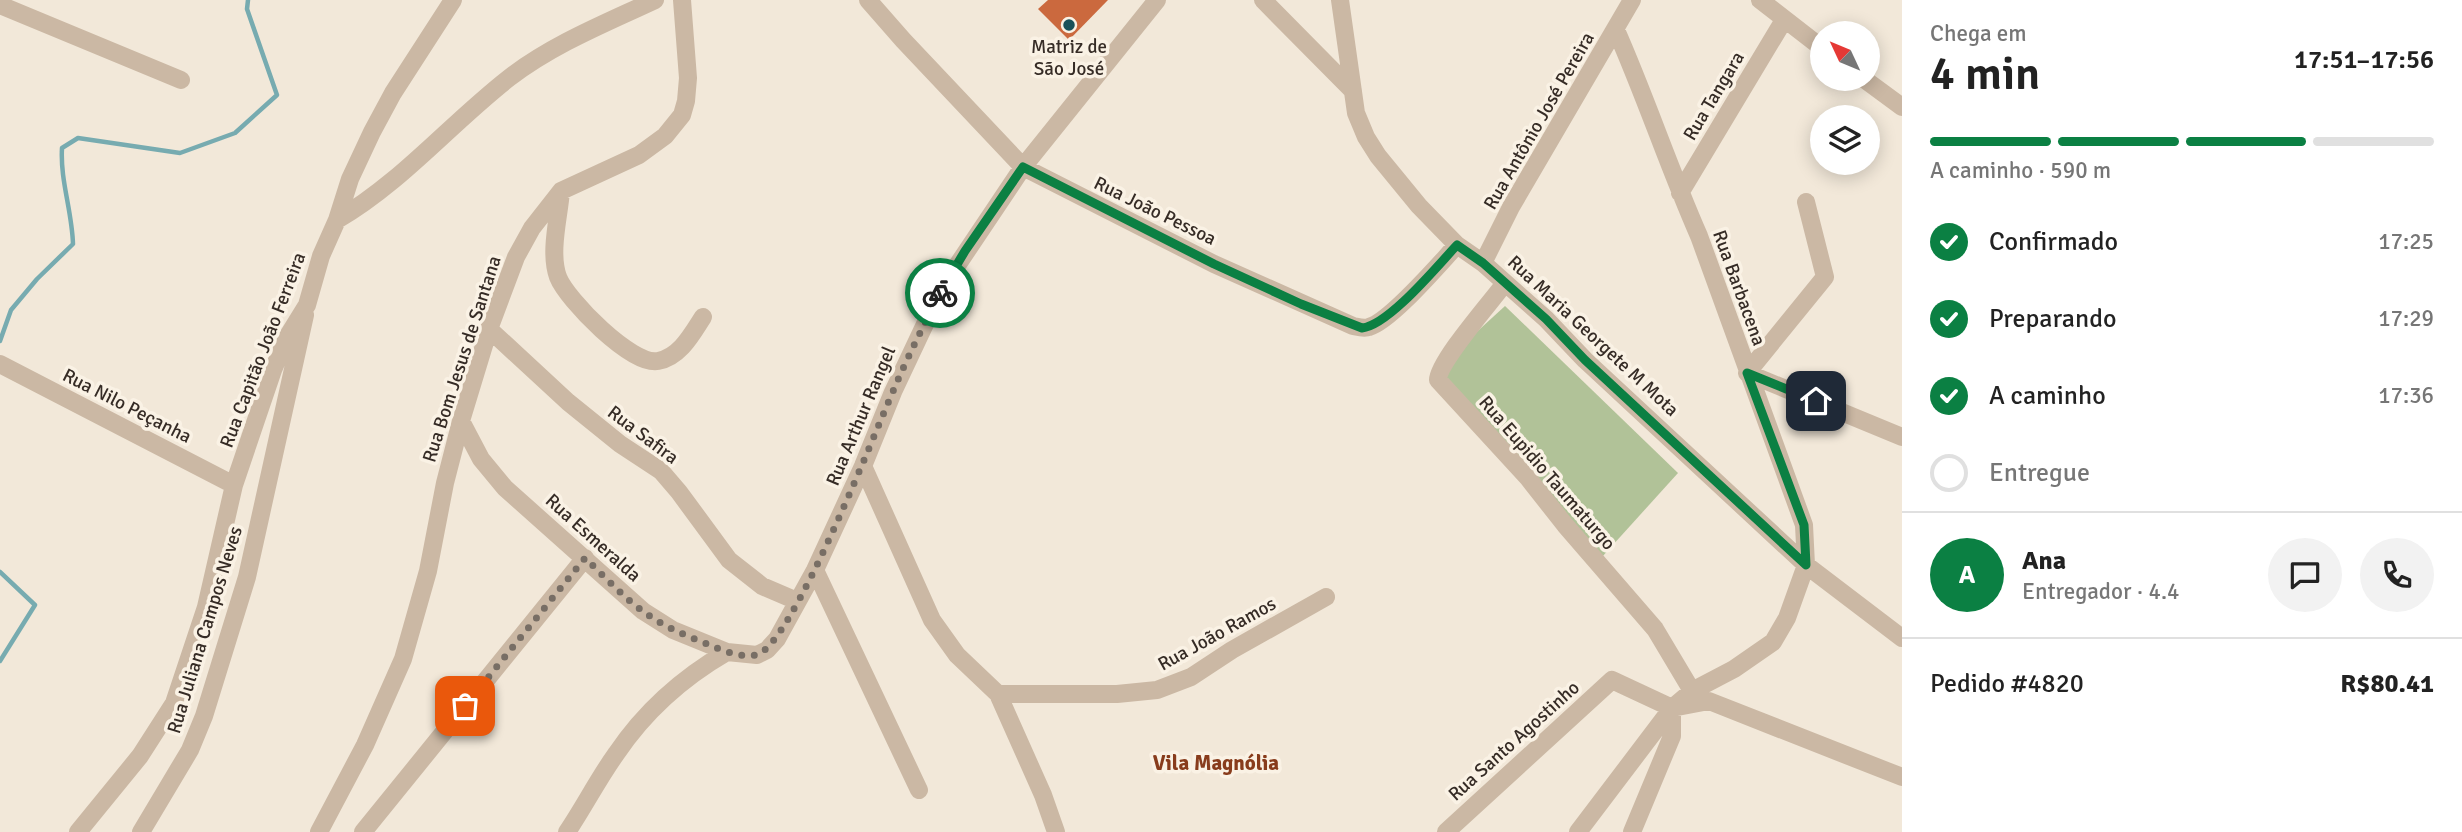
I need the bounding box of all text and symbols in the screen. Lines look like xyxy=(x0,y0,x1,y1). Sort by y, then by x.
marker: Matriz de São José xyxy=(1061,17,1077,33)
text: Chega em xyxy=(1930,19,2027,48)
north arrow xyxy=(1810,21,1880,91)
map controls xyxy=(1810,21,1880,175)
street label: Rua Antônio José Pereira xyxy=(1478,28,1600,214)
place label: Matriz de São José xyxy=(1031,35,1107,81)
text: 17:51–17:56 xyxy=(2294,44,2434,76)
text: 4 min xyxy=(1930,46,2040,102)
street label: Rua Tangara xyxy=(1678,47,1750,145)
button: layers xyxy=(1810,105,1880,175)
text: A caminho · 590 m xyxy=(1930,156,2111,185)
street label: Rua João Pessoa xyxy=(1090,171,1220,251)
icon: check xyxy=(1930,223,1968,261)
text: Confirmado xyxy=(1989,226,2118,258)
street label: Rua Barbacena xyxy=(1707,227,1771,349)
text: 17:25 xyxy=(2378,227,2434,256)
street label: Rua Capitão João Ferreira xyxy=(215,249,311,451)
street label: Rua Maria Georgete M Mota xyxy=(1502,250,1684,422)
street label: Rua Bom Jesus de Santana xyxy=(417,253,507,465)
courier xyxy=(905,258,975,328)
icon: bike xyxy=(921,274,959,312)
icon: check xyxy=(1930,300,1968,338)
text: Preparando xyxy=(1989,303,2116,335)
text: 17:29 xyxy=(2378,304,2434,333)
street label: Rua Arthur Rangel xyxy=(821,343,901,489)
street label: Rua Nilo Peçanha xyxy=(59,363,195,449)
pin xyxy=(1786,371,1846,431)
icon: check xyxy=(1930,377,1968,415)
text: A caminho xyxy=(1989,380,2106,412)
text: 17:36 xyxy=(2378,381,2434,410)
icon: home xyxy=(1797,382,1835,420)
street label: Rua Eupidio Taumaturgo xyxy=(1473,391,1621,555)
street label: Rua Safira xyxy=(603,400,683,470)
text: Entregue xyxy=(1989,457,2090,489)
street label: Rua Esmeralda xyxy=(540,489,646,587)
street label: Rua Juliana Campos Neves xyxy=(162,523,248,737)
button: chat xyxy=(2268,538,2342,612)
button: phone xyxy=(2360,538,2434,612)
text: Ana xyxy=(2022,545,2066,577)
text: A xyxy=(1959,559,1975,591)
text: Entregador · 4.4 xyxy=(2022,577,2180,606)
street label: Rua João Ramos xyxy=(1154,592,1280,676)
text: Pedido #4820 xyxy=(1930,668,2084,700)
text: R$80.41 xyxy=(2340,668,2434,700)
pin xyxy=(435,676,495,736)
street label: Rua Santo Agostinho xyxy=(1443,676,1585,806)
icon: bag xyxy=(446,687,484,725)
district label: Vila Magnólia xyxy=(1153,750,1279,776)

